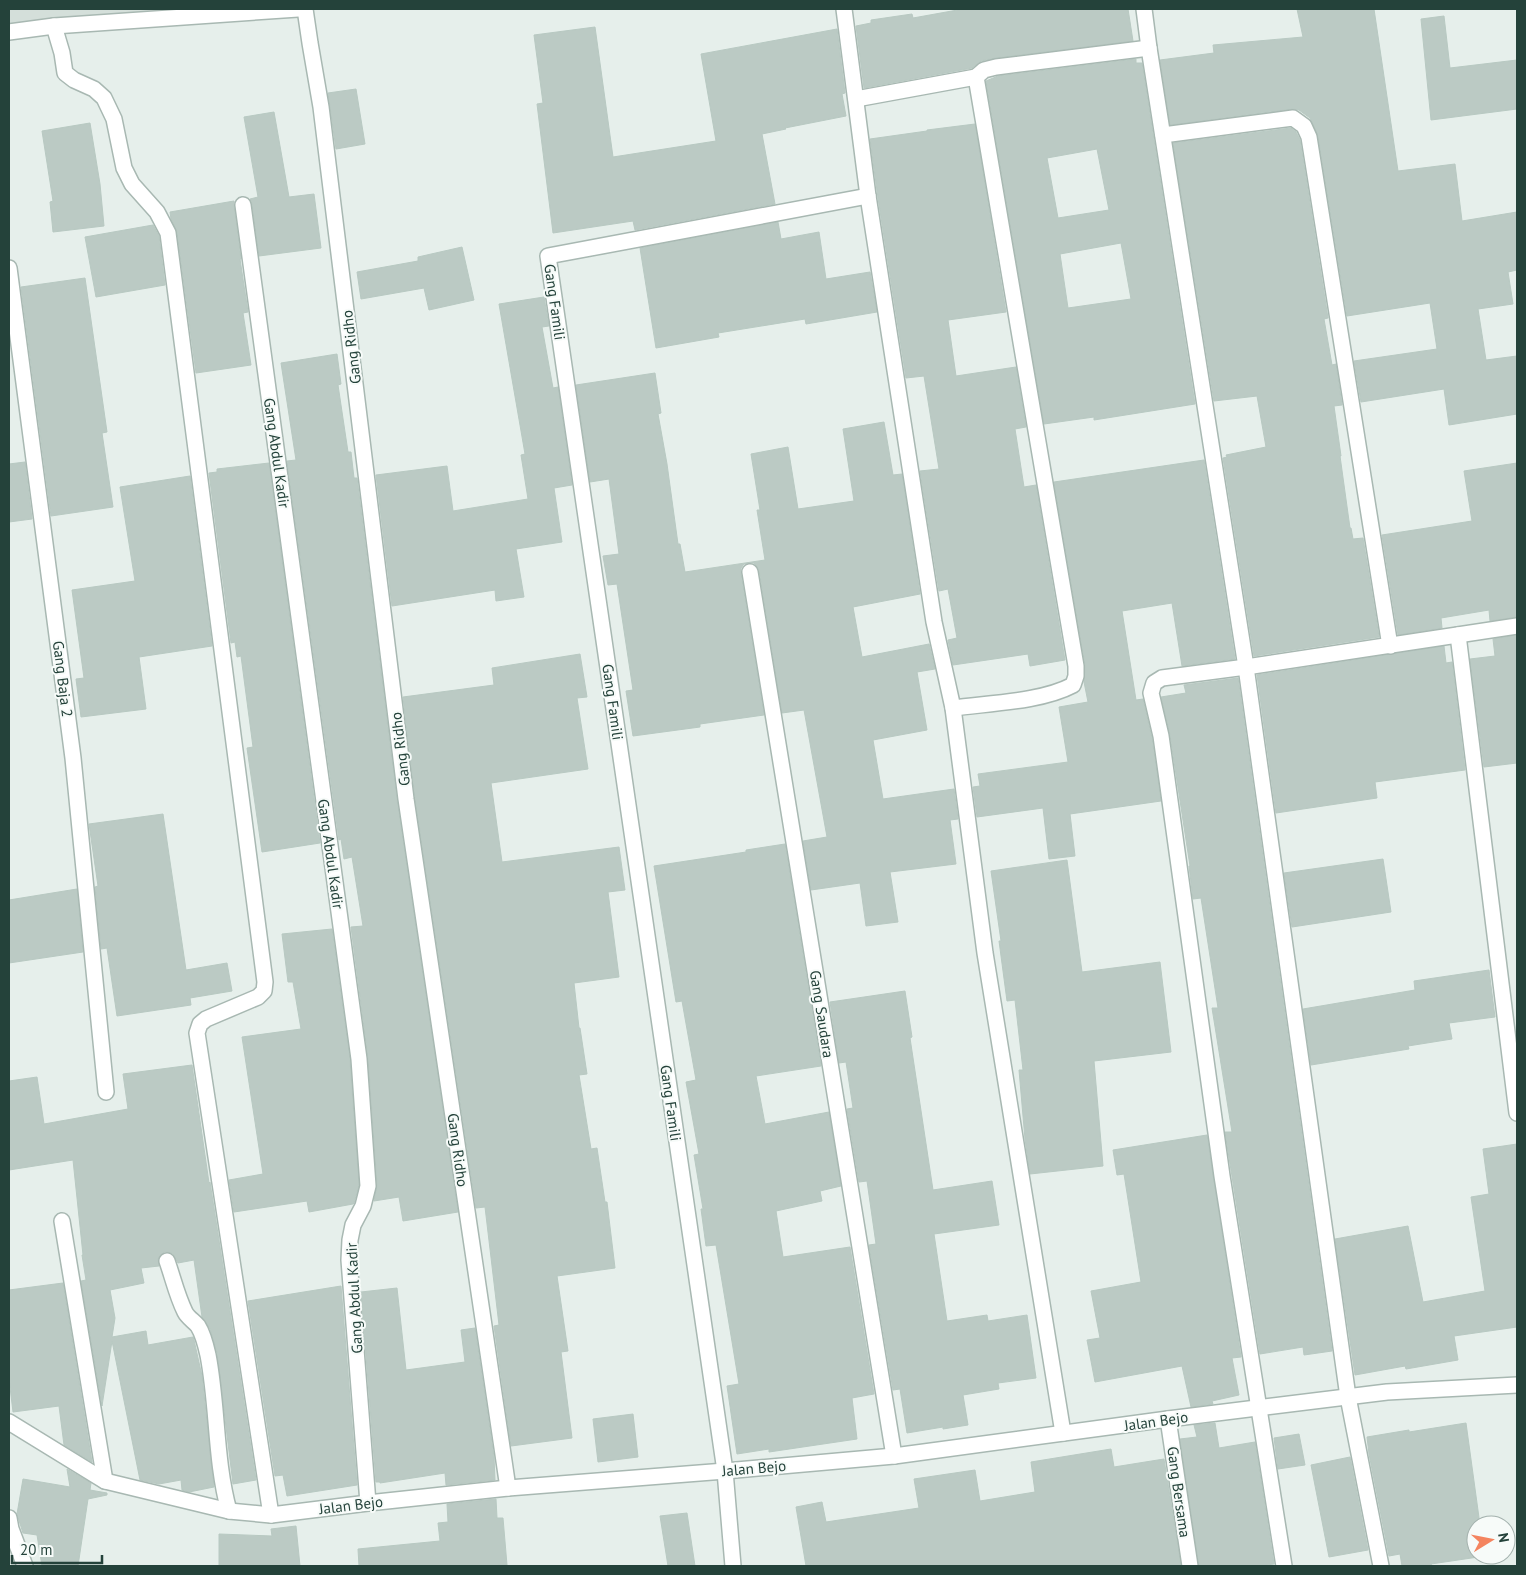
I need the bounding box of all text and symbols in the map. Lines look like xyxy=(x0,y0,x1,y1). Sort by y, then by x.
street label: Gang Famili xyxy=(540,263,570,341)
street label: Gang Ridho xyxy=(337,309,365,385)
street label: Gang Abdul Kadir xyxy=(260,397,294,509)
street label: Gang Baja 2 xyxy=(49,640,77,718)
street label: Gang Famili xyxy=(598,663,628,741)
street label: Gang Ridho xyxy=(386,711,414,787)
street label: Gang Abdul Kadir xyxy=(314,798,348,910)
street label: Gang Saudara xyxy=(806,969,838,1059)
street label: Gang Famili xyxy=(656,1064,686,1142)
street label: Gang Ridho xyxy=(443,1112,473,1188)
street label: Gang Abdul Kadir xyxy=(342,1242,366,1354)
street label: Jalan Bejo xyxy=(1122,1407,1189,1435)
street label: Gang Bersama xyxy=(1163,1445,1195,1539)
street label: Jalan Bejo xyxy=(720,1456,787,1480)
street label: Jalan Bejo xyxy=(317,1492,384,1518)
north arrow xyxy=(1466,1515,1516,1565)
scale bar xyxy=(12,1532,102,1564)
text: N xyxy=(1494,1532,1513,1544)
text: 20 m xyxy=(20,1540,53,1559)

